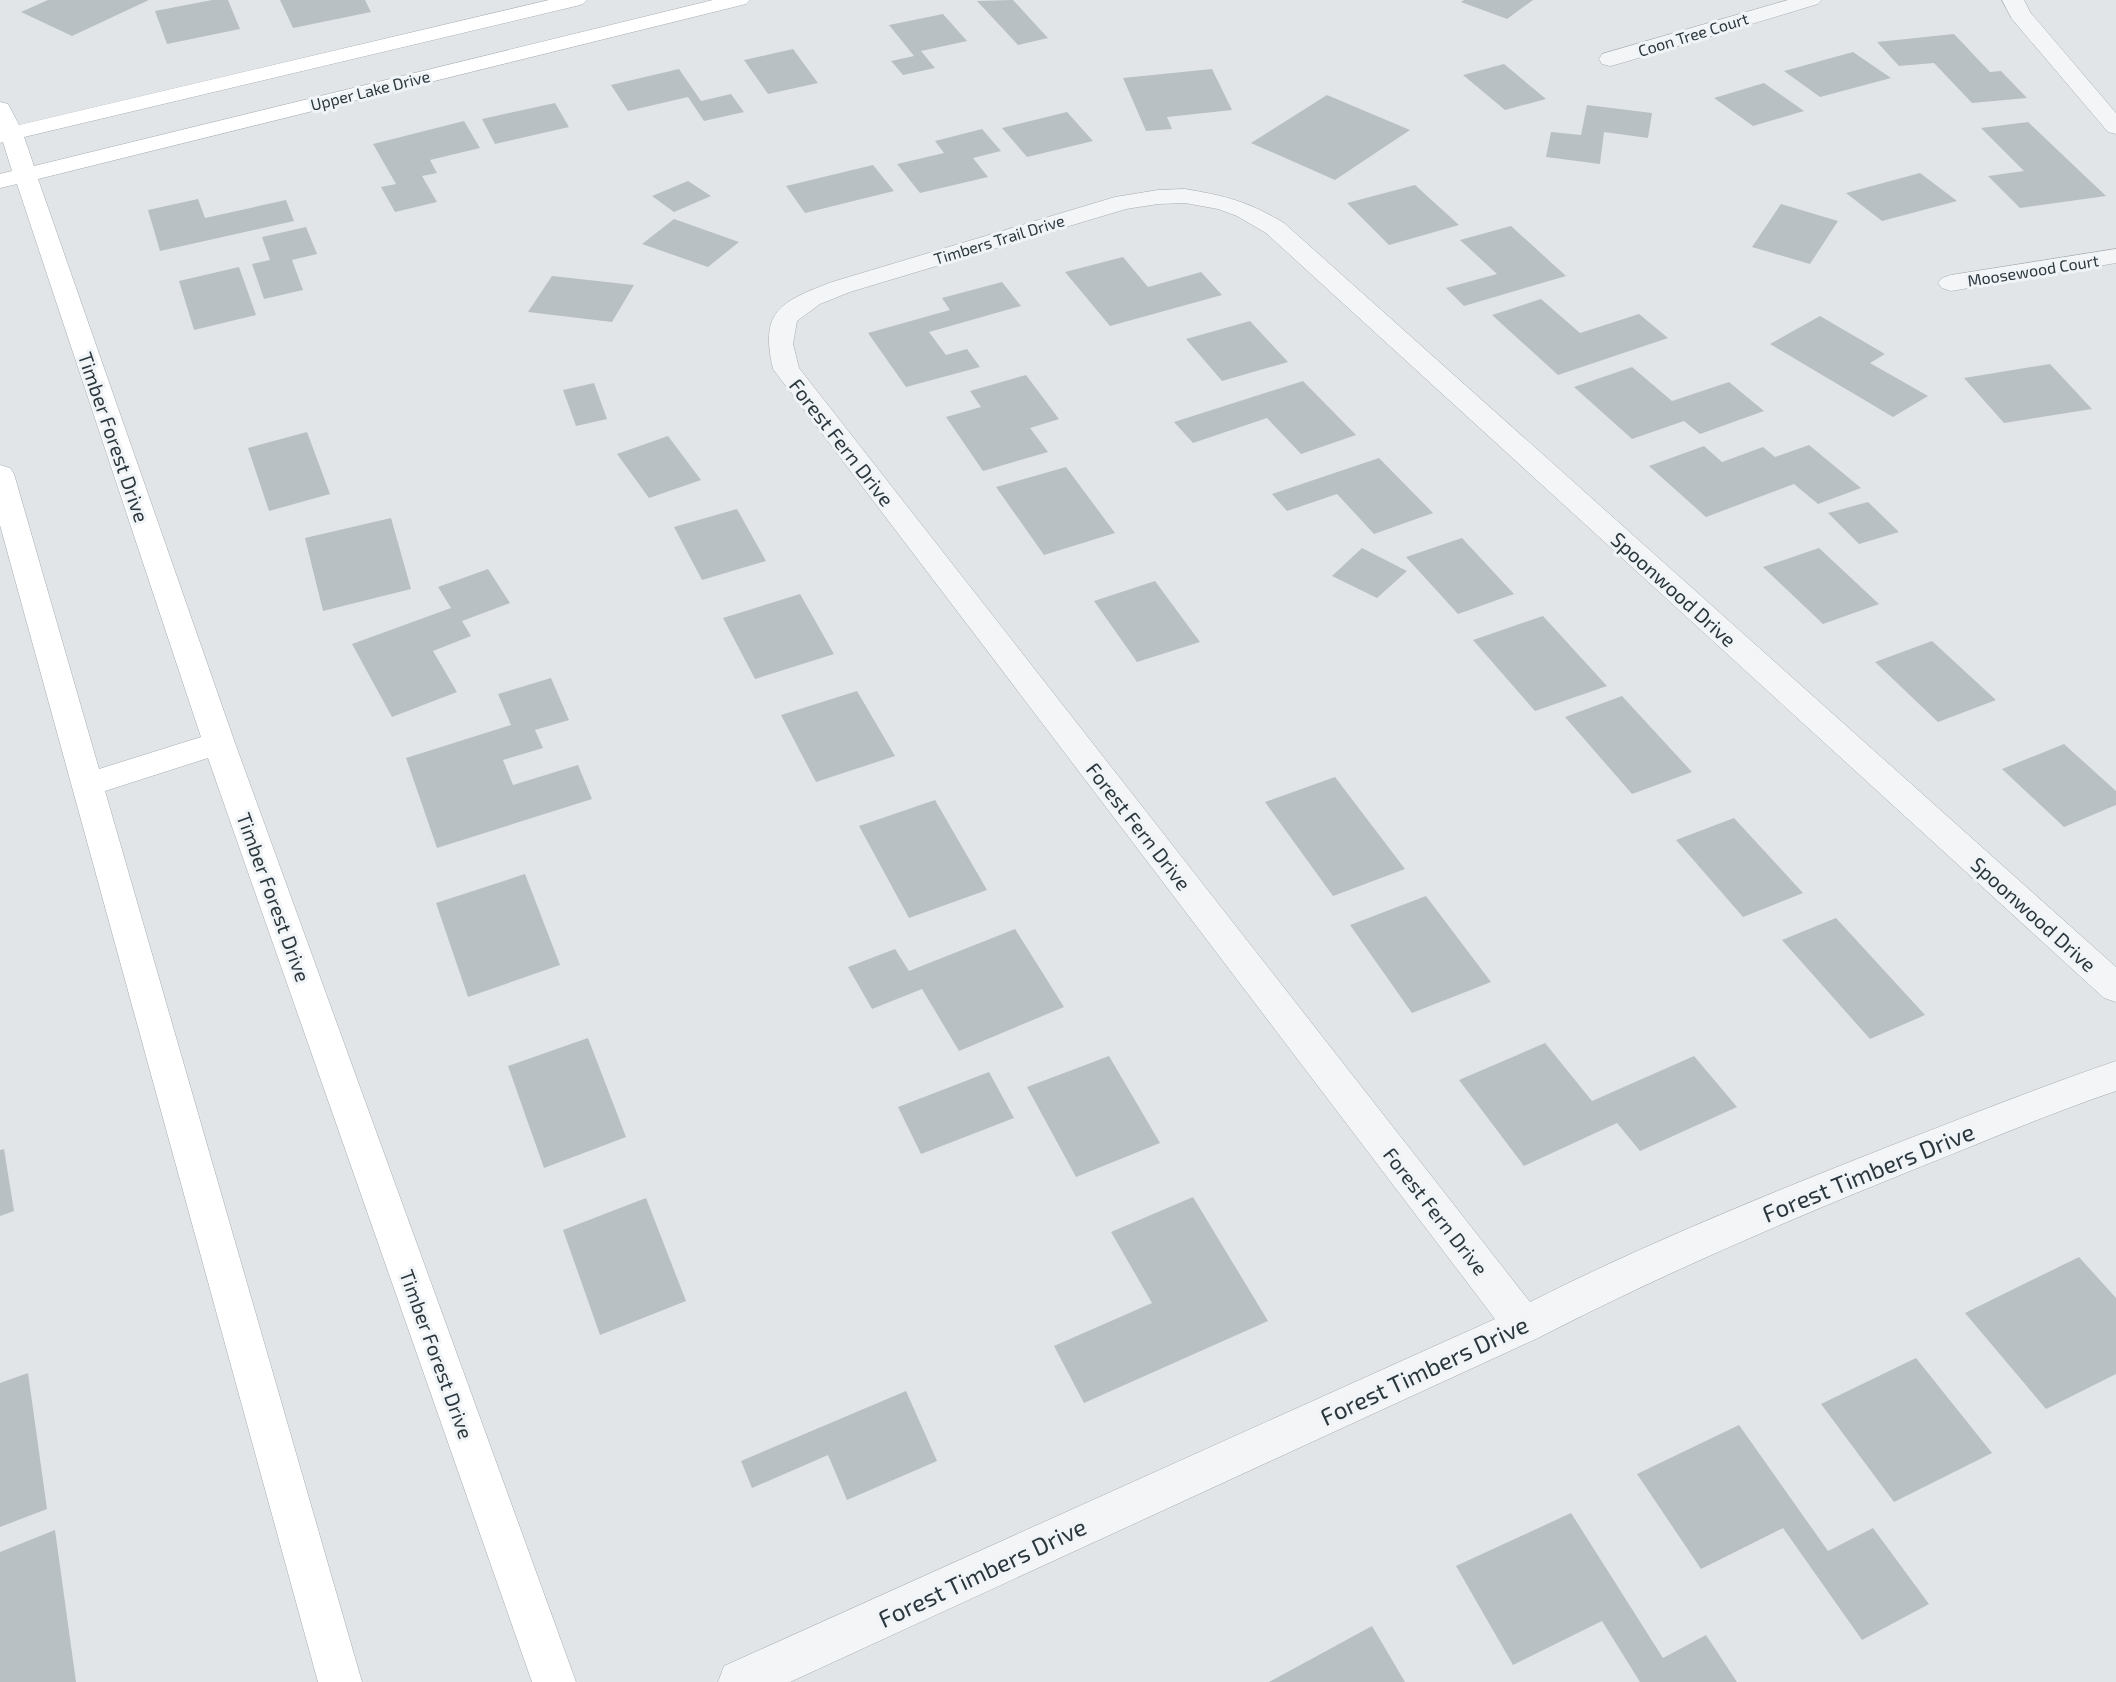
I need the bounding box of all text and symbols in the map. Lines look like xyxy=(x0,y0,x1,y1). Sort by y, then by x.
street label: Coon Tree Court xyxy=(1636,8,1750,60)
street label: Upper Lake Drive xyxy=(308,66,432,114)
street label: Timbers Trail Drive xyxy=(931,210,1067,268)
street label: Moosewood Court xyxy=(1966,250,2100,290)
street label: Timber Forest Drive xyxy=(74,349,154,525)
street label: Forest Fern Drive xyxy=(785,373,899,511)
street label: Spoonwood Drive xyxy=(1607,527,1741,651)
street label: Forest Fern Drive xyxy=(1082,757,1196,895)
street label: Timber Forest Drive xyxy=(232,809,316,985)
street label: Spoonwood Drive xyxy=(1967,852,2101,976)
street label: Forest Timbers Drive xyxy=(1758,1116,1978,1228)
street label: Forest Fern Drive xyxy=(1379,1142,1493,1280)
street label: Timber Forest Drive xyxy=(395,1266,479,1442)
street label: Forest Timbers Drive xyxy=(1315,1309,1533,1431)
street label: Forest Timbers Drive xyxy=(873,1511,1091,1633)

